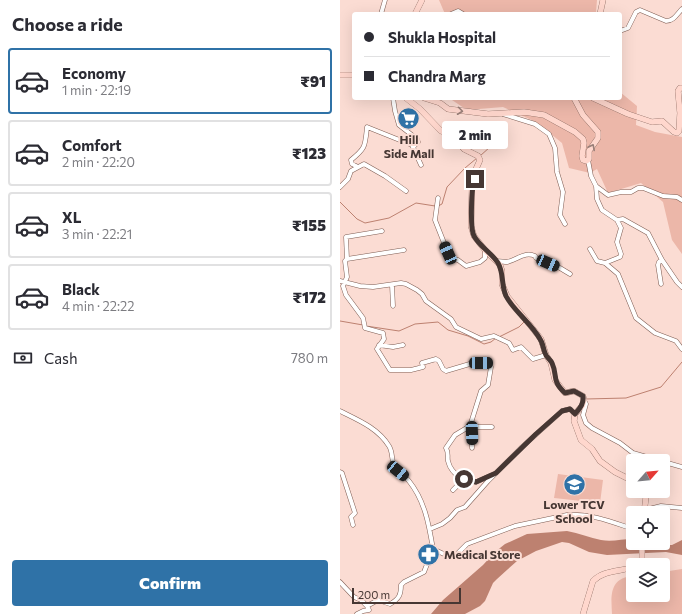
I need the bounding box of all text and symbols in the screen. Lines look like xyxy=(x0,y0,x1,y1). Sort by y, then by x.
text: Choose a ride xyxy=(12,13,123,35)
text: Shukla Hospital xyxy=(388,28,496,46)
icon: car xyxy=(14,63,50,99)
text: Economy xyxy=(62,64,126,82)
text: Chandra Marg xyxy=(388,67,486,85)
text: ₹91 xyxy=(300,72,326,90)
text: 1 min · 22:19 xyxy=(62,82,131,98)
supermarket icon: Hill Side Mall xyxy=(396,106,422,132)
one-way arrow xyxy=(457,106,463,115)
callout: 2 min xyxy=(442,121,508,149)
text: 2 min xyxy=(459,127,491,143)
place label: Hill Side Mall xyxy=(384,132,434,160)
icon: car xyxy=(14,135,50,171)
text: Comfort xyxy=(62,136,122,154)
text: ₹123 xyxy=(292,144,326,162)
one-way arrow xyxy=(587,144,595,152)
text: 2 min · 22:20 xyxy=(62,154,135,170)
route end xyxy=(466,170,484,188)
icon: car xyxy=(14,207,50,243)
text: XL xyxy=(62,208,81,226)
text: ₹155 xyxy=(292,216,326,234)
text: 3 min · 22:21 xyxy=(62,226,132,242)
car xyxy=(438,240,458,266)
car xyxy=(535,253,561,273)
icon: car xyxy=(14,279,50,315)
text: Black xyxy=(62,280,100,298)
text: ₹172 xyxy=(292,288,326,306)
text: 4 min · 22:22 xyxy=(62,298,134,314)
icon: cash xyxy=(12,347,34,369)
text: Cash xyxy=(44,349,78,367)
text: 780 m xyxy=(291,350,328,366)
car xyxy=(469,357,493,369)
car xyxy=(466,421,478,445)
north arrow xyxy=(626,454,670,498)
map controls xyxy=(626,454,670,602)
car xyxy=(385,459,411,483)
route start xyxy=(455,470,473,488)
school or university icon: Lower TCV School xyxy=(561,471,587,497)
place label: Lower TCV School xyxy=(543,497,605,525)
button: locate xyxy=(626,506,670,550)
pharmacy icon: Medical Store xyxy=(415,542,441,568)
place label: Medical Store xyxy=(444,547,520,561)
button: layers xyxy=(626,558,670,602)
button: Confirm xyxy=(12,560,328,606)
scale bar xyxy=(352,586,461,605)
text: 200 m xyxy=(358,588,390,601)

